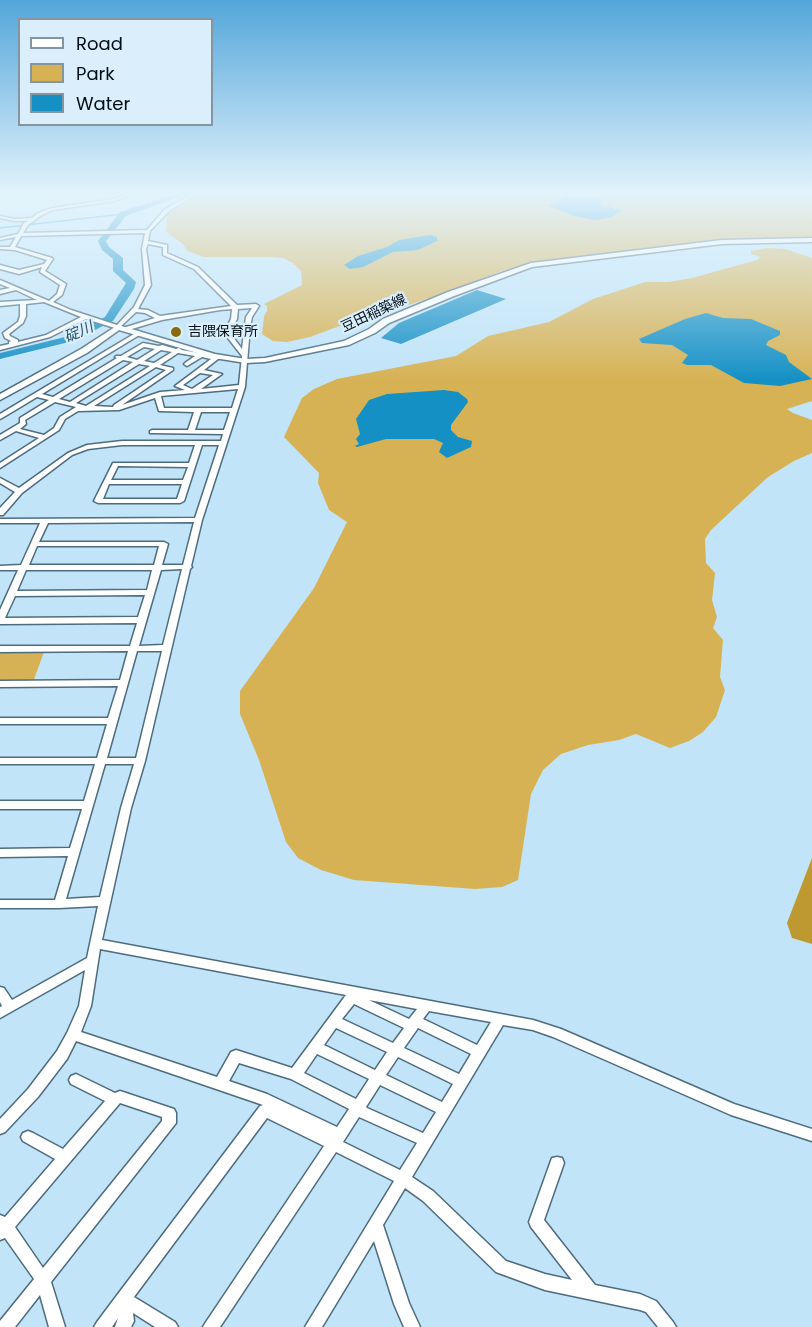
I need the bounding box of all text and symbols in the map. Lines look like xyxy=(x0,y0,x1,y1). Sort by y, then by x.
legend xyxy=(18,18,213,126)
text: Road xyxy=(76,31,123,56)
text: Park xyxy=(76,61,115,86)
text: Water xyxy=(76,91,130,116)
street label: 豆田稲築線 xyxy=(339,292,409,336)
water label: 碇川 xyxy=(62,319,96,347)
place label: 吉隈保育所 xyxy=(188,324,258,340)
marker: 吉隈保育所 xyxy=(169,325,183,339)

